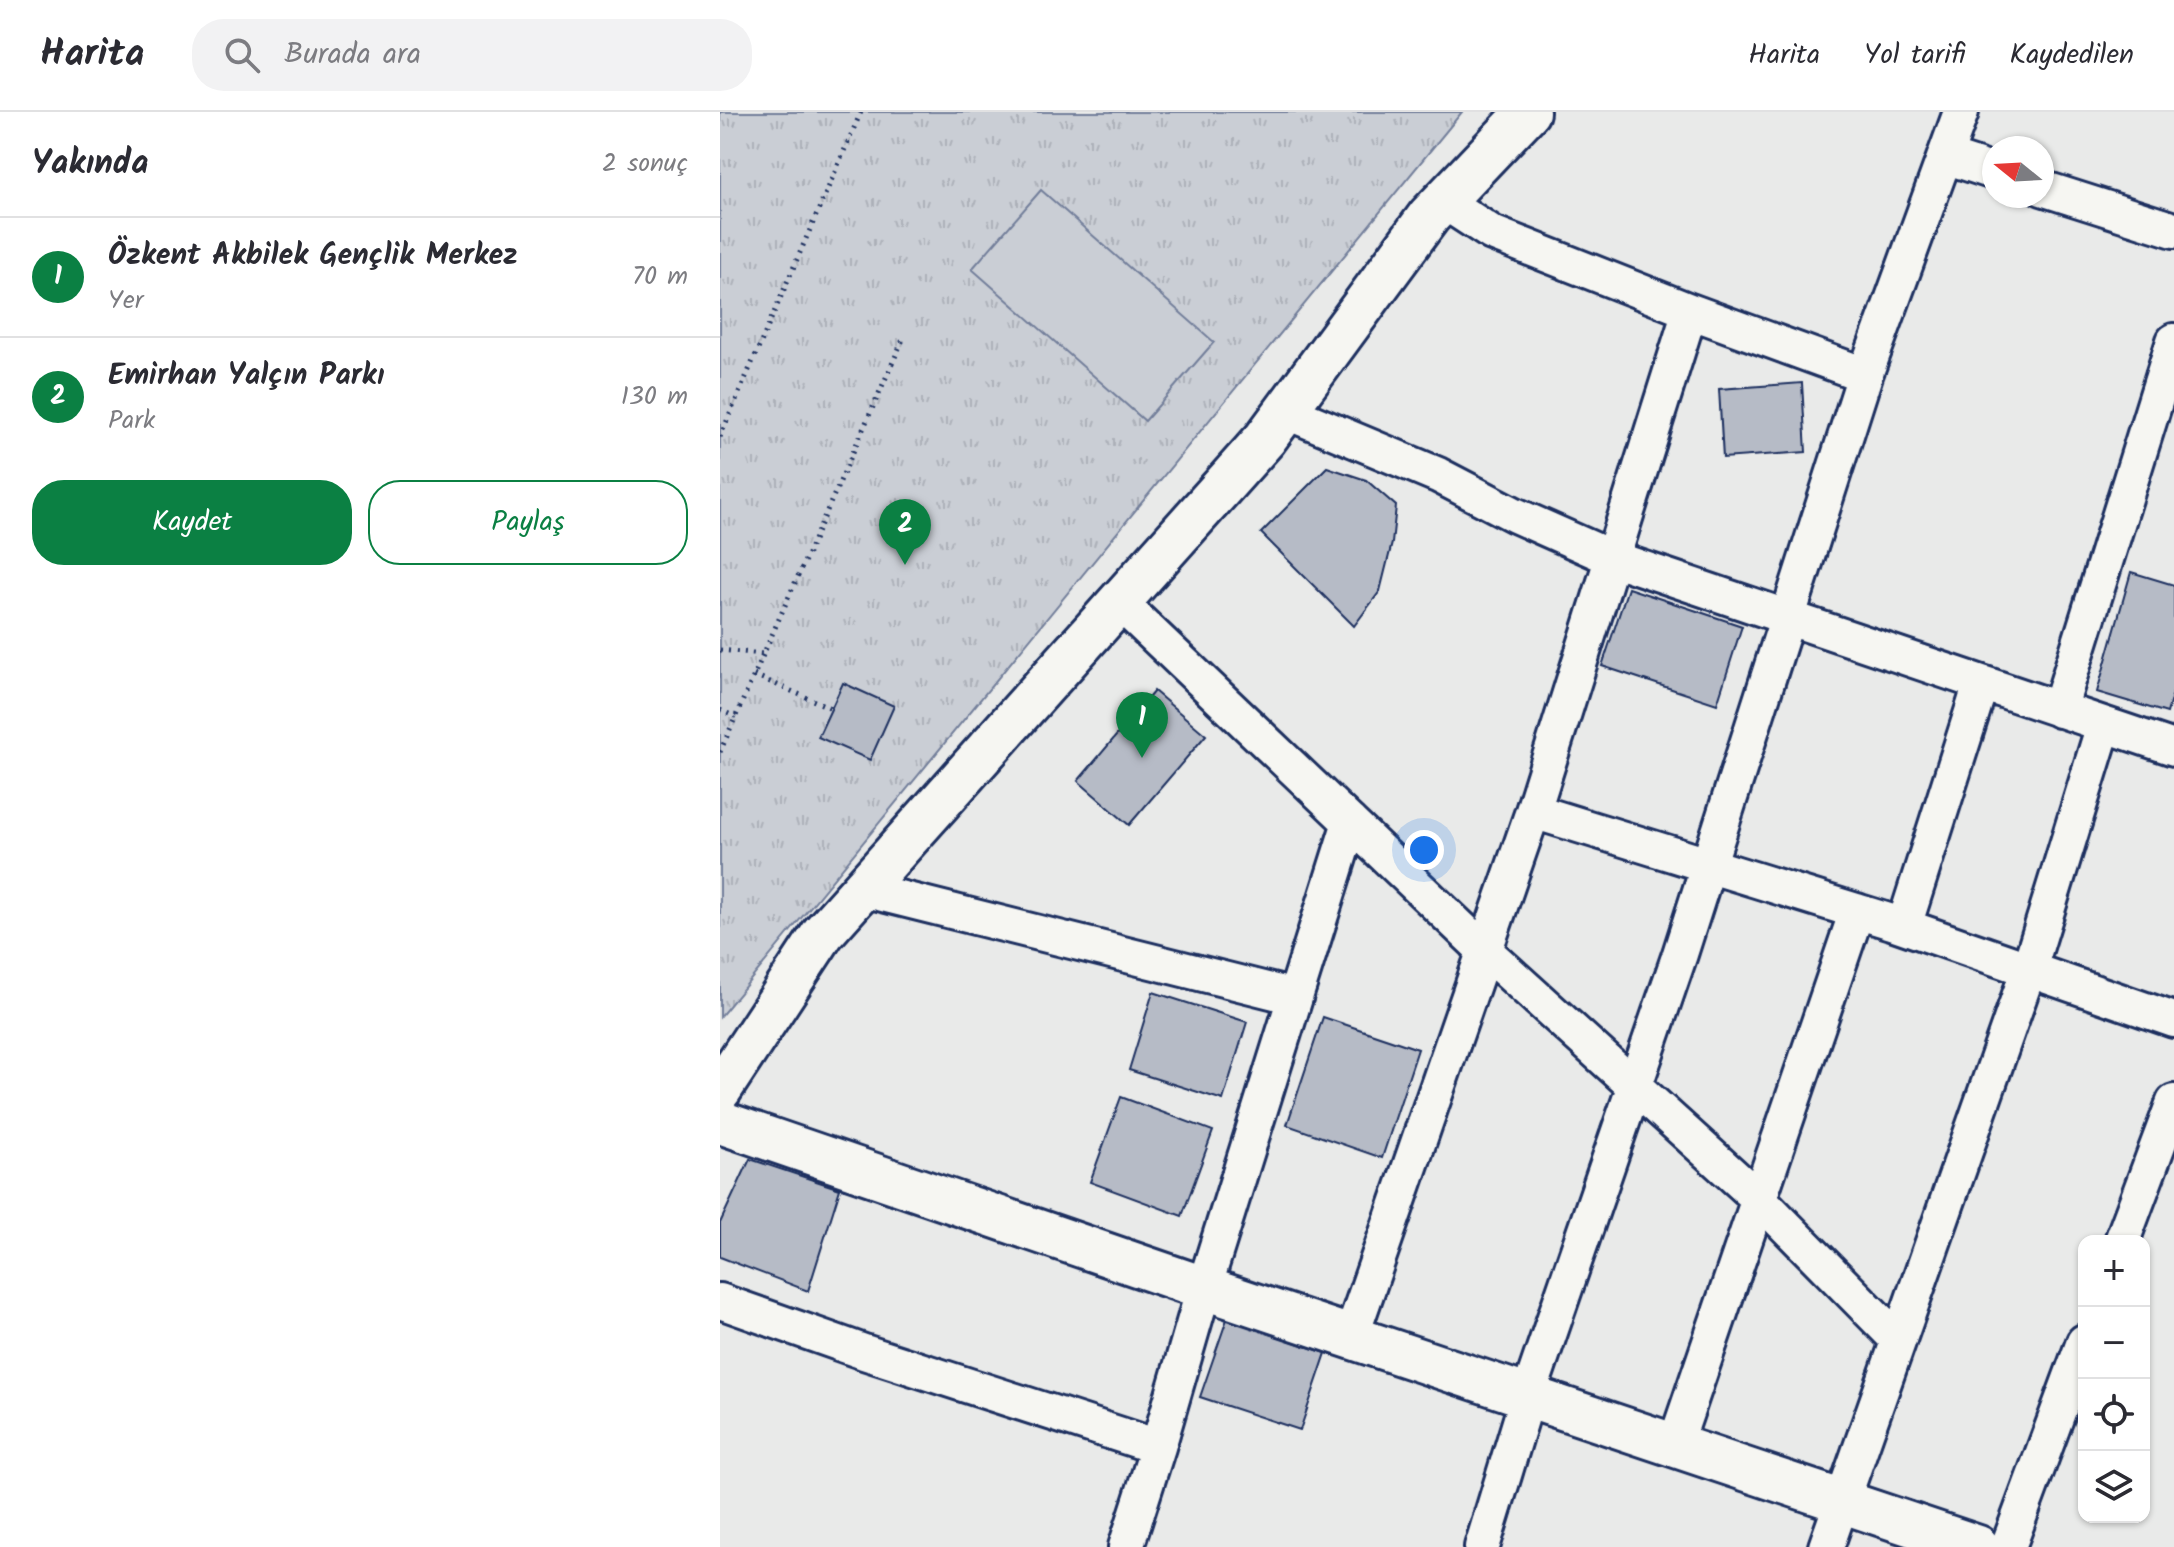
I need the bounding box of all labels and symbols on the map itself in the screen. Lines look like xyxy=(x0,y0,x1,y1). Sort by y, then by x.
north arrow xyxy=(1982,136,2054,208)
pin: 2 xyxy=(879,499,931,565)
pin: 1 xyxy=(1116,692,1168,758)
your location xyxy=(1404,830,1444,870)

